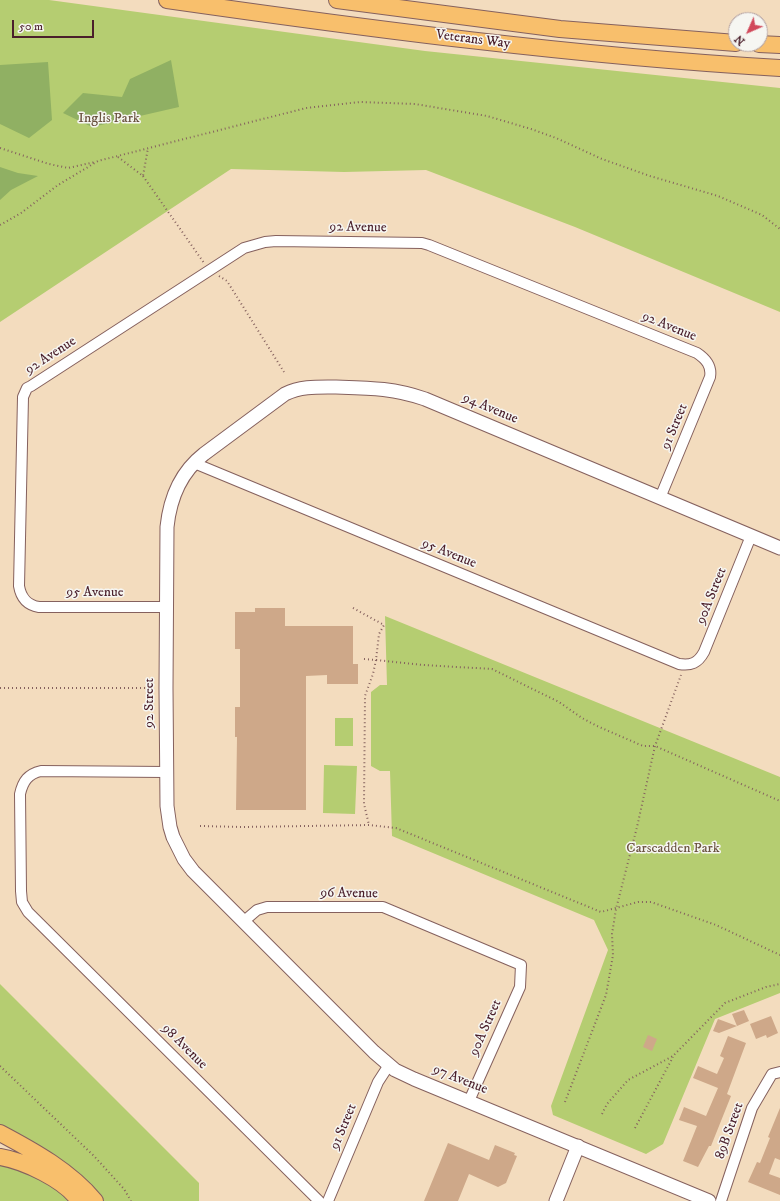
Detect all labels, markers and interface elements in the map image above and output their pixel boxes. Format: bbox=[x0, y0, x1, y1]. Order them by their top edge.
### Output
scale bar bbox=[14, 12, 96, 38]
north arrow bbox=[728, 12, 768, 52]
text: 50 m bbox=[19, 19, 43, 34]
street label: Veterans Way bbox=[435, 27, 511, 53]
text: N bbox=[732, 32, 748, 48]
park label: Inglis Park bbox=[78, 111, 140, 127]
street label: 92 Avenue bbox=[329, 219, 387, 237]
street label: 92 Avenue bbox=[639, 308, 699, 346]
street label: 92 Avenue bbox=[22, 333, 80, 379]
street label: 94 Avenue bbox=[460, 390, 520, 428]
street label: 91 Street bbox=[658, 402, 692, 452]
street label: 95 Avenue bbox=[419, 535, 479, 573]
street label: 90A Street bbox=[693, 565, 731, 627]
street label: 95 Avenue bbox=[66, 585, 124, 601]
street label: 92 Street bbox=[142, 678, 158, 728]
park label: Carscadden Park bbox=[626, 841, 720, 857]
street label: 96 Avenue bbox=[320, 885, 378, 903]
street label: 90A Street bbox=[466, 997, 506, 1059]
street label: 98 Avenue bbox=[158, 1021, 210, 1073]
street label: 97 Avenue bbox=[430, 1061, 490, 1099]
street label: 89B Street bbox=[712, 1100, 748, 1162]
street label: 91 Street bbox=[327, 1102, 361, 1152]

